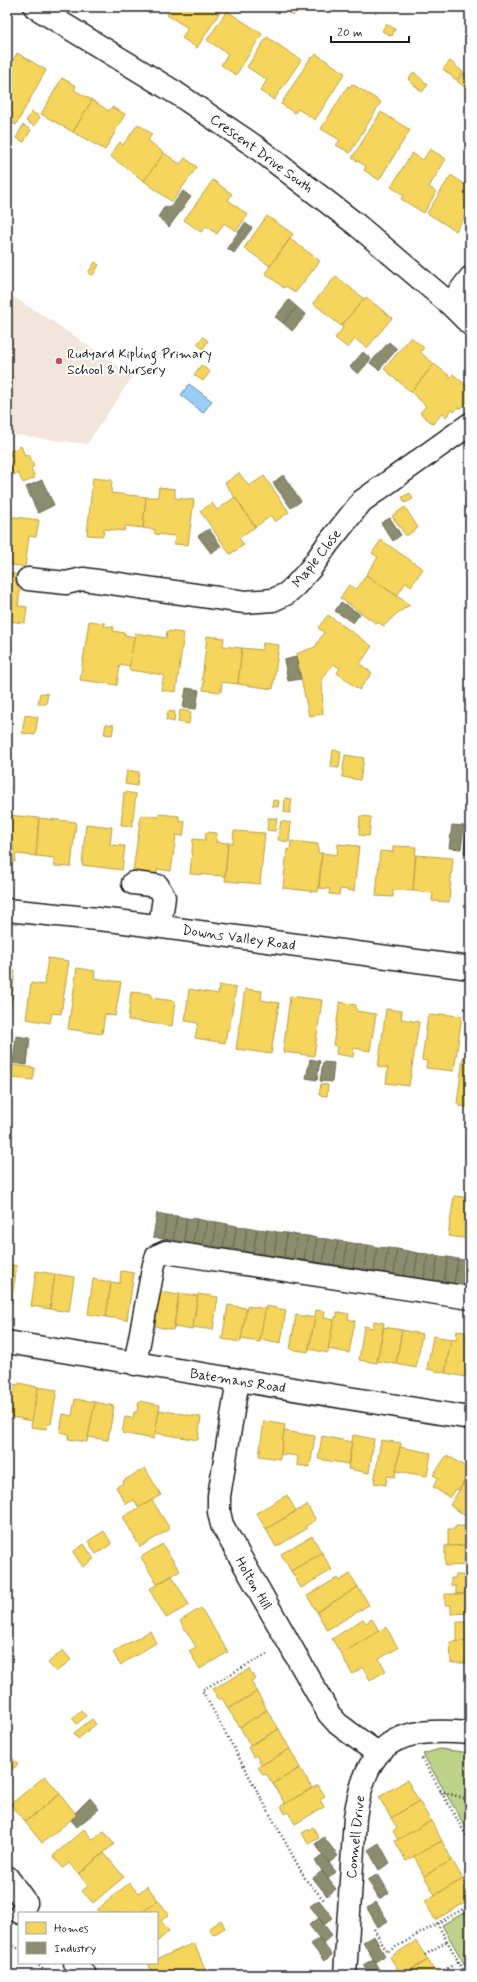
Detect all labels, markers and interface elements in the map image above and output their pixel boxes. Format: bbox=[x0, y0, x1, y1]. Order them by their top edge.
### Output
scale bar bbox=[331, 18, 409, 44]
text: 20 m bbox=[337, 25, 363, 41]
street label: Crescent Drive South bbox=[206, 110, 317, 197]
place label: Rudyard Kipling Primary School & Nursery bbox=[67, 345, 212, 379]
marker: Rudyard Kipling Primary School & Nursery bbox=[54, 356, 64, 366]
street label: Maple Close bbox=[288, 525, 345, 592]
street label: Downs Valley Road bbox=[181, 921, 297, 955]
street label: Batemans Road bbox=[189, 1365, 287, 1397]
street label: Holton Hill bbox=[231, 1554, 276, 1613]
street label: Connell Drive bbox=[343, 1795, 369, 1879]
legend bbox=[18, 1912, 158, 1964]
text: Homes bbox=[54, 1921, 89, 1937]
text: Industry bbox=[54, 1941, 96, 1957]

